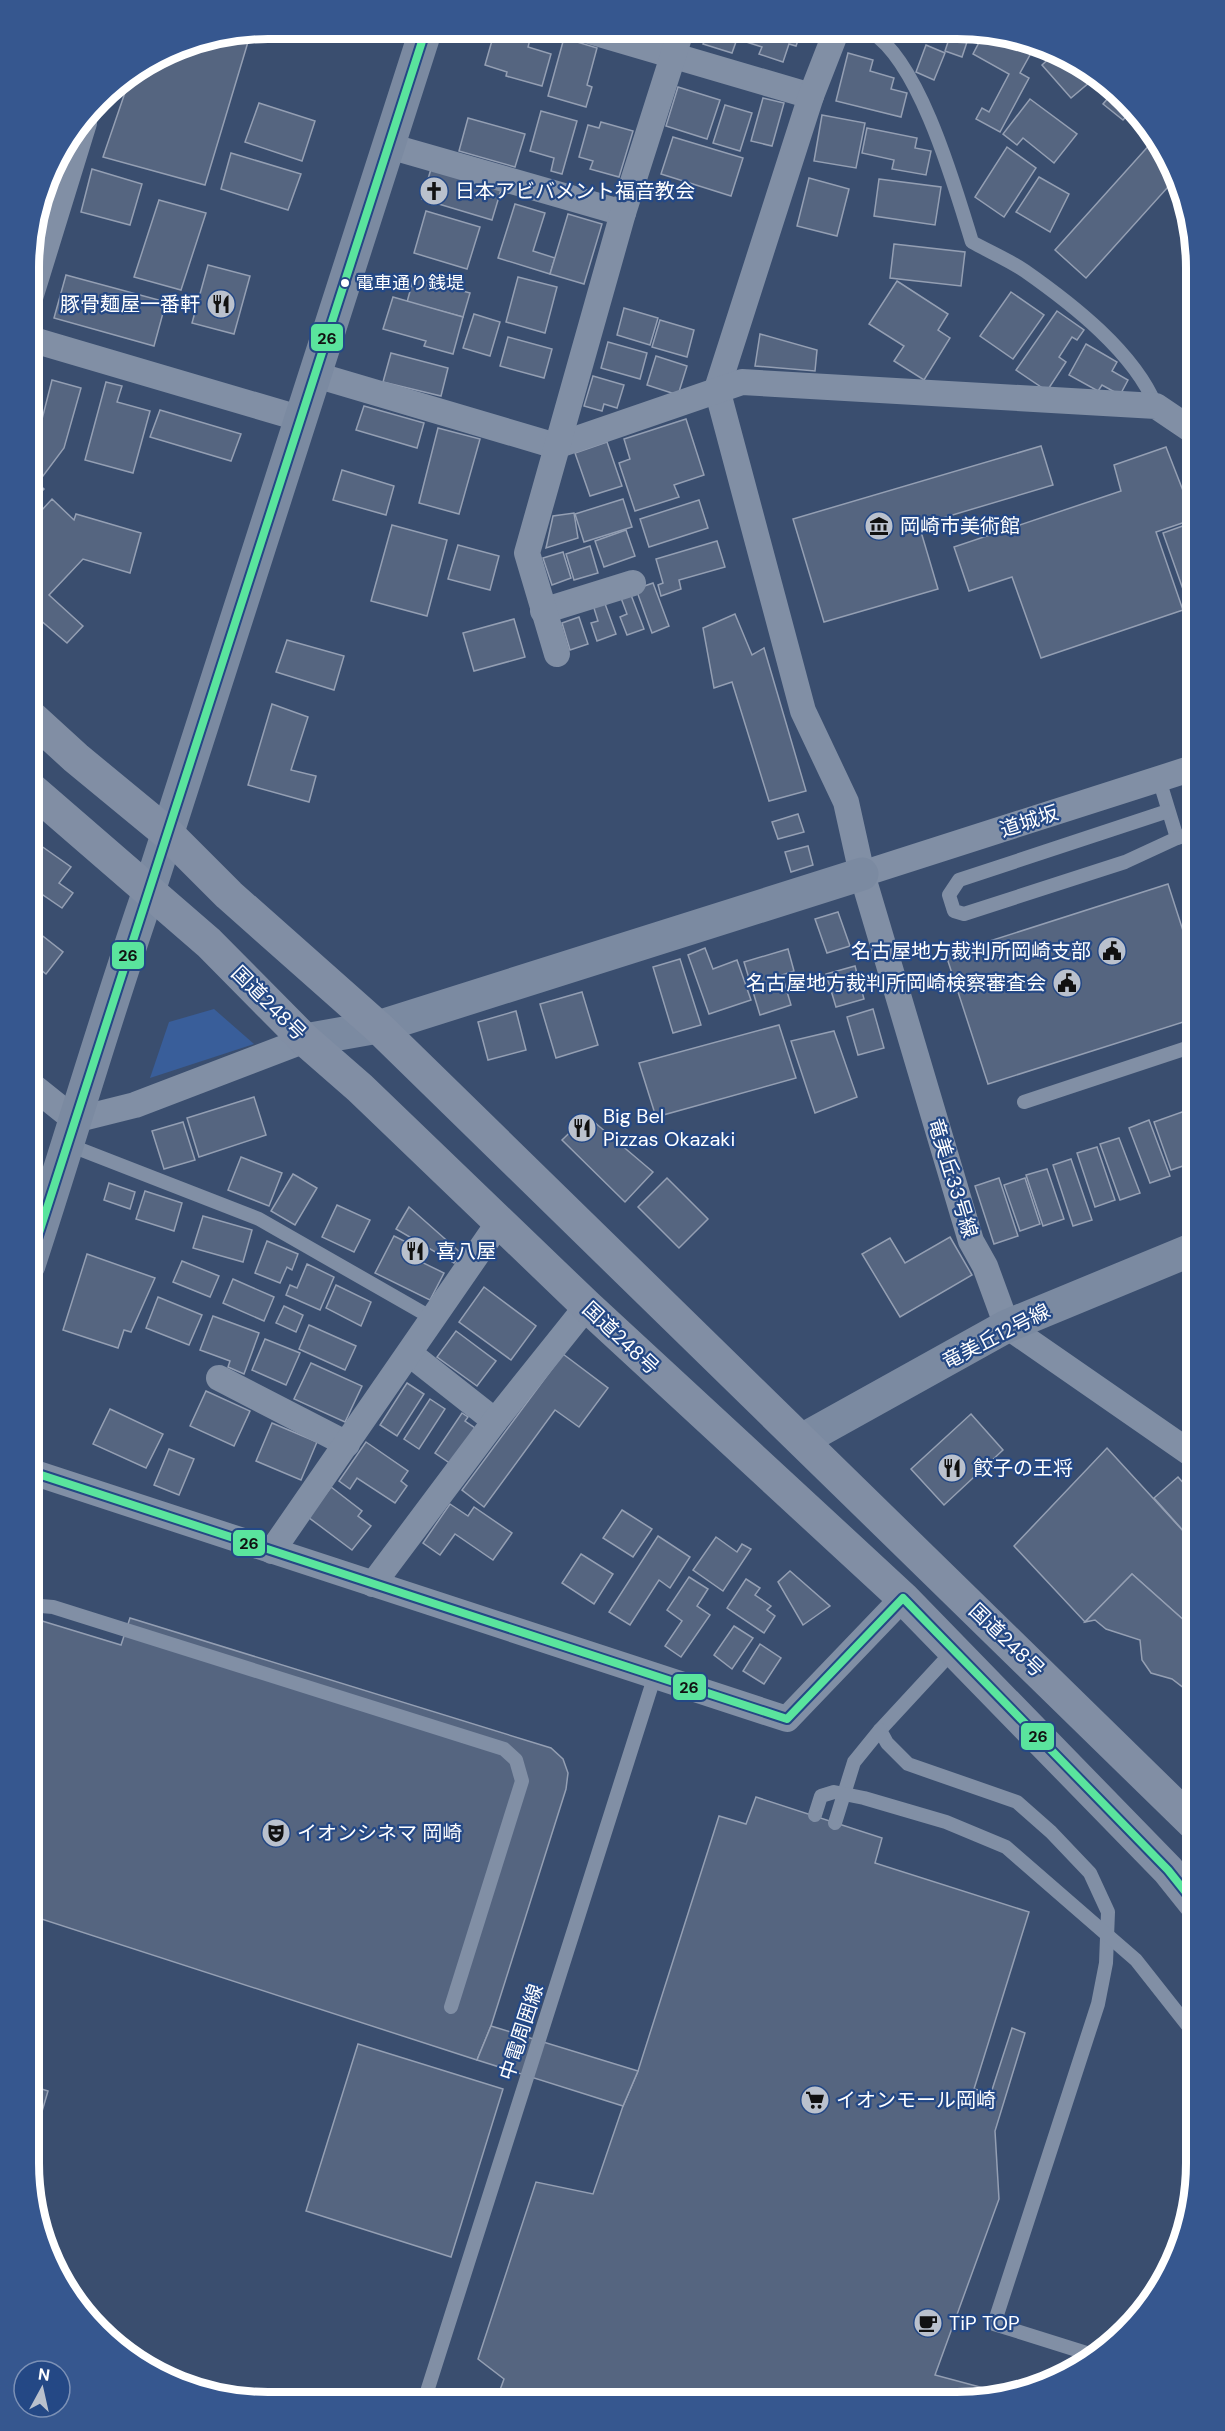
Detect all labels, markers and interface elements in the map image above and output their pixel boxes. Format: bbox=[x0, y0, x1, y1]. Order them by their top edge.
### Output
church icon: 日本アビバメント福音教会 bbox=[418, 175, 450, 207]
place label: 日本アビバメント福音教会 bbox=[455, 178, 695, 204]
place label: 電車通り銭堤 bbox=[356, 271, 464, 295]
marker: 電車通り銭堤 bbox=[339, 277, 351, 289]
restaurant icon: 豚骨麺屋一番軒 bbox=[205, 288, 237, 320]
place label: 豚骨麺屋一番軒 bbox=[60, 291, 200, 317]
line badge: 26 bbox=[310, 323, 344, 352]
text: 26 bbox=[317, 328, 337, 349]
museum icon: 岡崎市美術館 bbox=[863, 510, 895, 542]
place label: 岡崎市美術館 bbox=[900, 513, 1020, 539]
street label: 道城坂 bbox=[996, 799, 1062, 843]
public building icon: 名古屋地方裁判所岡崎支部 bbox=[1096, 935, 1128, 967]
place label: 名古屋地方裁判所岡崎支部 bbox=[851, 938, 1091, 964]
line badge: 26 bbox=[111, 941, 145, 970]
text: 26 bbox=[118, 945, 138, 966]
street label: 国道248号 bbox=[226, 960, 312, 1046]
public building icon: 名古屋地方裁判所岡崎検察審査会 bbox=[1051, 967, 1083, 999]
place label: 名古屋地方裁判所岡崎検察審査会 bbox=[746, 970, 1046, 996]
place label: Big Bel Pizzas Okazaki bbox=[603, 1103, 735, 1152]
restaurant icon: Big Bel Pizzas Okazaki bbox=[566, 1112, 598, 1144]
street label: 竜美丘33号線 bbox=[922, 1115, 984, 1241]
restaurant icon: 喜八屋 bbox=[399, 1235, 431, 1267]
place label: 喜八屋 bbox=[436, 1238, 496, 1264]
street label: 国道248号 bbox=[577, 1296, 665, 1380]
street label: 竜美丘12号線 bbox=[938, 1298, 1054, 1374]
restaurant icon: 餃子の王将 bbox=[936, 1452, 968, 1484]
place label: 餃子の王将 bbox=[973, 1455, 1073, 1481]
line badge: 26 bbox=[232, 1529, 266, 1557]
text: 26 bbox=[239, 1533, 259, 1554]
street label: 国道248号 bbox=[964, 1597, 1050, 1683]
line badge: 26 bbox=[672, 1673, 707, 1701]
text: 26 bbox=[679, 1677, 699, 1698]
line badge: 26 bbox=[1020, 1722, 1055, 1751]
text: 26 bbox=[1028, 1726, 1048, 1747]
theatre icon: イオンシネマ 岡崎 bbox=[260, 1817, 292, 1849]
place label: イオンシネマ 岡崎 bbox=[297, 1820, 462, 1846]
street label: 中電周囲線 bbox=[493, 1980, 549, 2084]
supermarket icon: イオンモール岡崎 bbox=[799, 2084, 831, 2116]
place label: イオンモール岡崎 bbox=[836, 2087, 996, 2113]
cafe icon: TiP TOP bbox=[912, 2307, 944, 2339]
place label: TiP TOP bbox=[949, 2310, 1020, 2336]
north arrow bbox=[12, 2359, 72, 2419]
text: N bbox=[37, 2363, 51, 2386]

